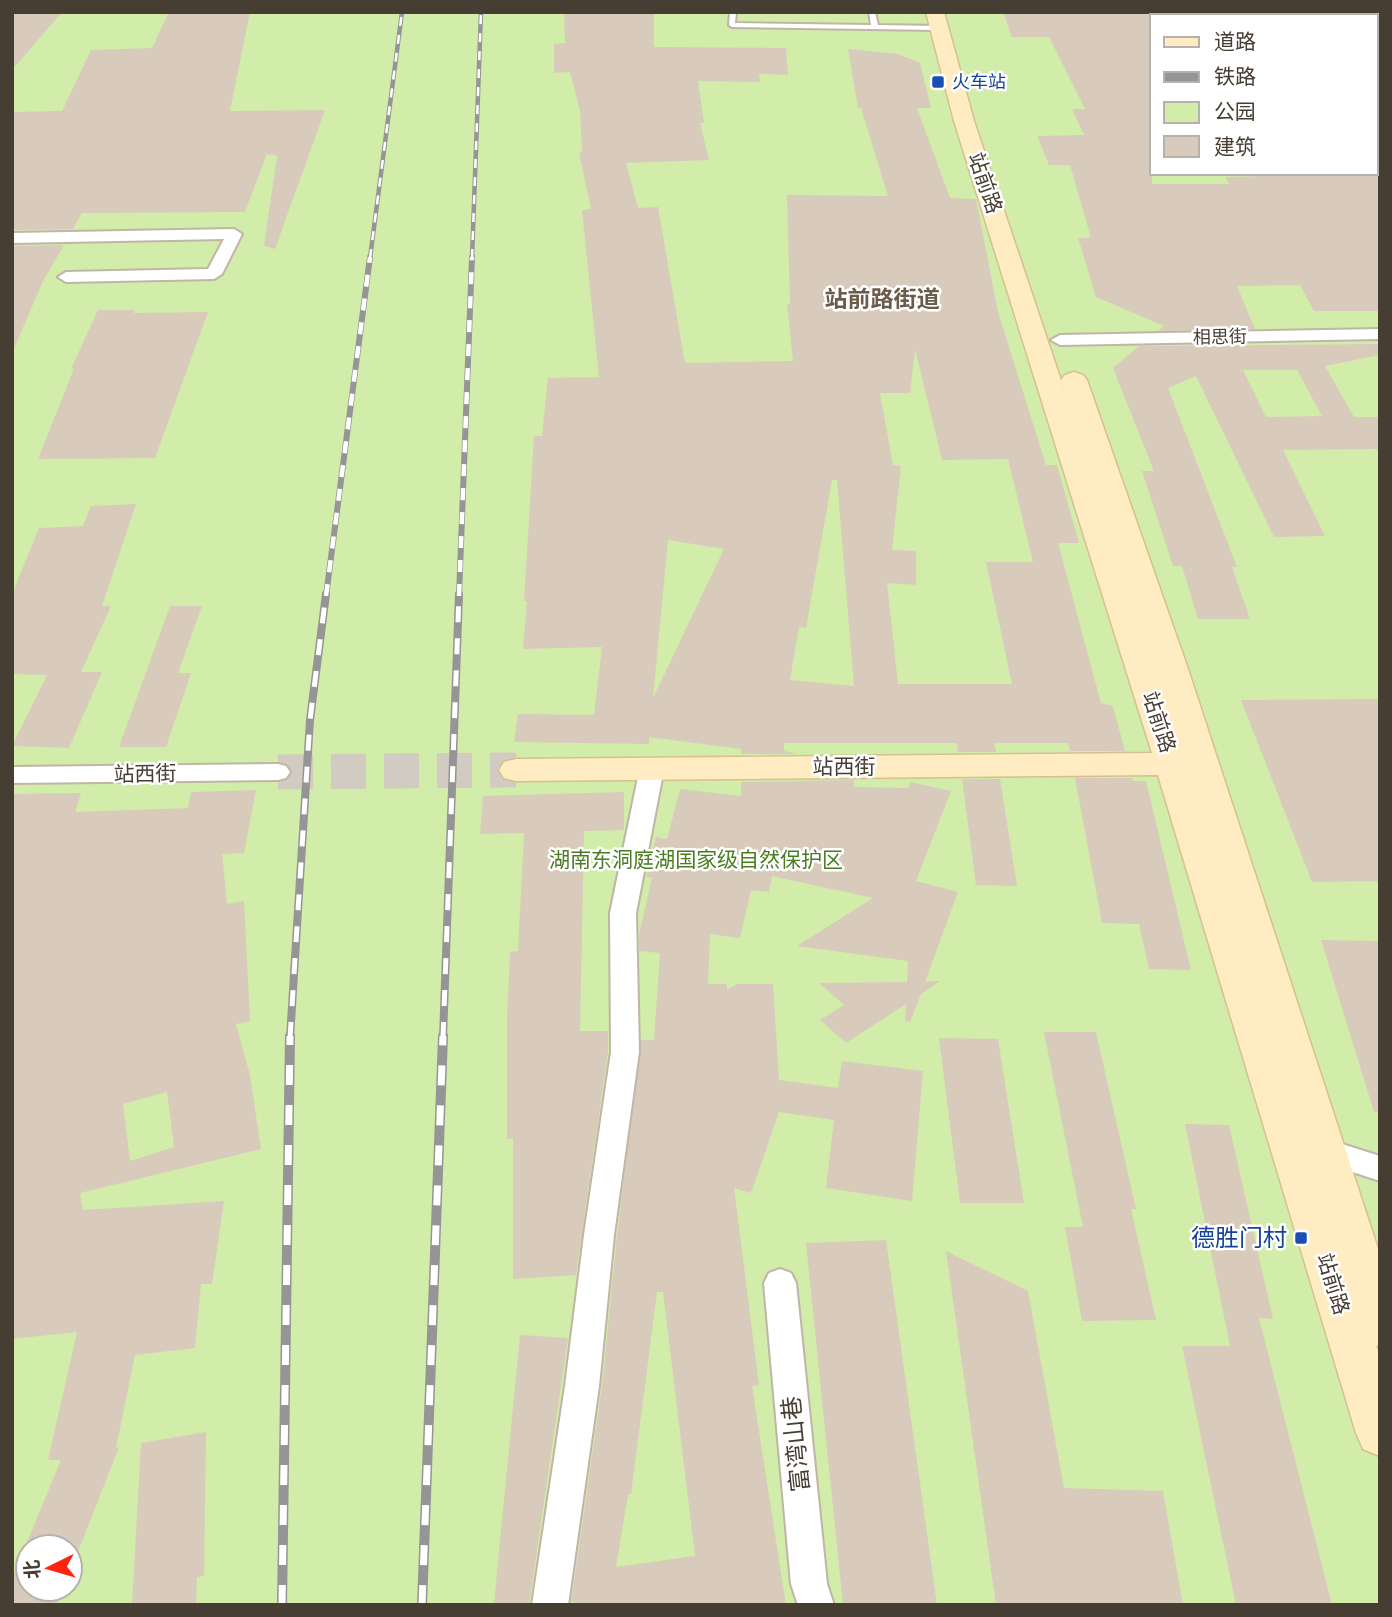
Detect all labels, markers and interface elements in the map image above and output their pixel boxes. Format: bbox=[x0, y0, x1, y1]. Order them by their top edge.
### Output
legend bbox=[1150, 14, 1378, 175]
text: 道路 bbox=[1214, 27, 1256, 55]
text: 铁路 bbox=[1214, 62, 1256, 90]
place label: 火车站 bbox=[952, 69, 1006, 93]
marker: 火车站 bbox=[930, 74, 946, 90]
text: 公园 bbox=[1214, 97, 1256, 125]
text: 建筑 bbox=[1214, 132, 1256, 160]
street label: 站前路 bbox=[962, 148, 1009, 217]
district label: 站前路街道 bbox=[825, 282, 940, 314]
street label: 相思街 bbox=[1193, 324, 1247, 348]
street label: 站前路 bbox=[1137, 687, 1183, 756]
street label: 站西街 bbox=[813, 752, 876, 780]
street label: 站西街 bbox=[113, 758, 177, 788]
park label: 湖南东洞庭湖国家级自然保护区 bbox=[549, 845, 843, 873]
place label: 德胜门村 bbox=[1191, 1220, 1287, 1253]
marker: 德胜门村 bbox=[1293, 1230, 1309, 1246]
street label: 站前路 bbox=[1311, 1249, 1357, 1318]
street label: 富湾山巷 bbox=[773, 1395, 816, 1494]
north arrow bbox=[14, 1533, 84, 1603]
text: 北 bbox=[18, 1559, 46, 1580]

